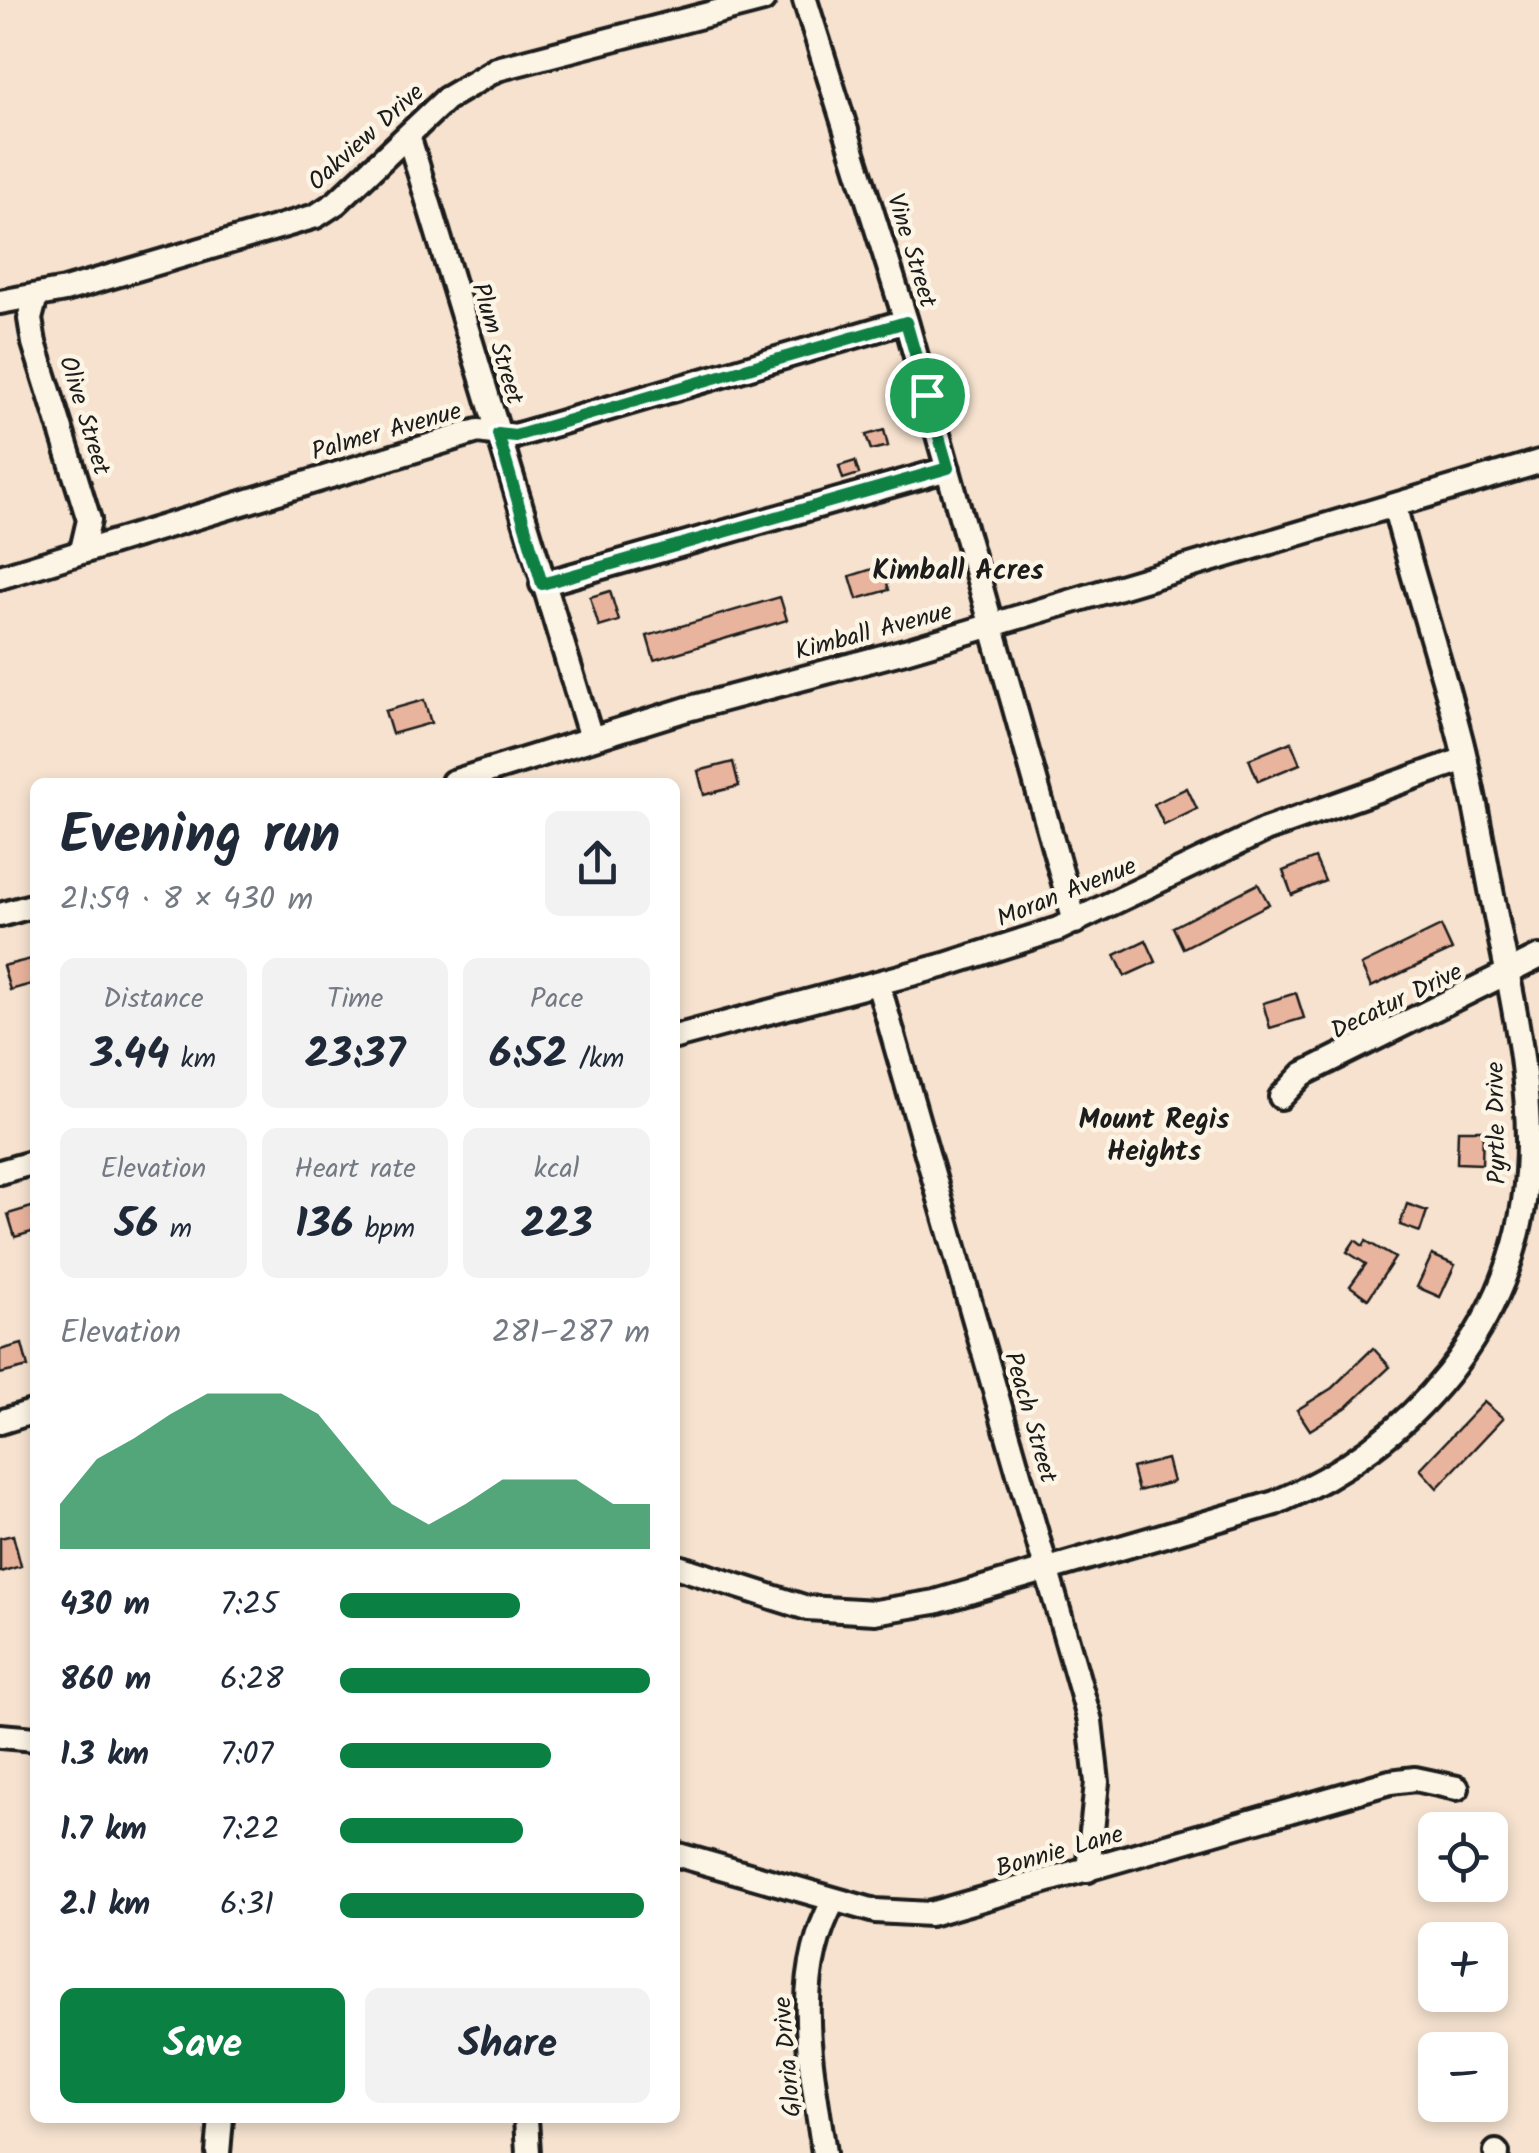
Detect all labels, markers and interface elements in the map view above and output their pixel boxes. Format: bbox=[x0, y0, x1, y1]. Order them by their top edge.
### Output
street label: Oakview Drive bbox=[299, 74, 434, 201]
street label: Vine Street bbox=[875, 189, 947, 313]
street label: Plum Street bbox=[460, 278, 535, 410]
street label: Olive Street bbox=[47, 351, 121, 480]
pin bbox=[885, 353, 970, 438]
icon: arrive bbox=[900, 368, 955, 423]
street label: Palmer Avenue bbox=[307, 391, 466, 472]
district label: Kimball Acres bbox=[872, 549, 1044, 594]
street label: Kimball Avenue bbox=[790, 592, 957, 672]
text: Evening run bbox=[60, 794, 340, 881]
button: share bbox=[545, 811, 650, 916]
street label: Moran Avenue bbox=[991, 847, 1143, 939]
text: 21:59 · 8 × 430 m bbox=[60, 875, 313, 926]
street label: Decatur Drive bbox=[1324, 953, 1470, 1051]
text: Distance bbox=[103, 977, 204, 1022]
text: Time bbox=[327, 977, 383, 1022]
text: Pace bbox=[530, 977, 583, 1022]
text: 3.44 bbox=[91, 1022, 169, 1089]
text: 23:37 bbox=[305, 1022, 405, 1089]
text: 6:52 bbox=[489, 1022, 568, 1089]
text: km bbox=[169, 1037, 216, 1082]
text: /km bbox=[568, 1037, 624, 1082]
street label: Pyrtle Drive bbox=[1476, 1061, 1518, 1185]
district label: Mount Regis Heights bbox=[1079, 1098, 1229, 1175]
text: Elevation bbox=[100, 1147, 206, 1192]
text: Heart rate bbox=[294, 1147, 416, 1192]
text: kcal bbox=[534, 1147, 579, 1192]
text: 56 bbox=[115, 1192, 159, 1259]
text: 136 bbox=[295, 1192, 353, 1259]
text: 223 bbox=[521, 1192, 593, 1259]
text: m bbox=[159, 1207, 192, 1252]
text: bpm bbox=[353, 1207, 415, 1252]
text: Elevation bbox=[60, 1308, 181, 1359]
text: 281–287 m bbox=[492, 1308, 650, 1359]
street label: Peach Street bbox=[992, 1347, 1068, 1488]
text: 430 m bbox=[60, 1580, 150, 1631]
text: 7:25 bbox=[220, 1580, 278, 1631]
text: 860 m bbox=[60, 1655, 151, 1706]
text: 6:28 bbox=[220, 1655, 284, 1706]
text: 1.3 km bbox=[60, 1730, 149, 1781]
text: 7:07 bbox=[220, 1730, 273, 1781]
text: 1.7 km bbox=[60, 1805, 147, 1856]
text: 7:22 bbox=[220, 1805, 280, 1856]
map controls bbox=[1418, 1812, 1508, 2122]
button: locate bbox=[1418, 1812, 1508, 1902]
street label: Bonnie Lane bbox=[991, 1815, 1128, 1889]
text: 2.1 km bbox=[60, 1880, 150, 1931]
text: 6:31 bbox=[220, 1880, 274, 1931]
button: + bbox=[1418, 1922, 1508, 2012]
button: Save bbox=[60, 1988, 345, 2103]
button: Share bbox=[365, 1988, 650, 2103]
street label: Gloria Drive bbox=[763, 1995, 813, 2119]
button: − bbox=[1418, 2032, 1508, 2122]

